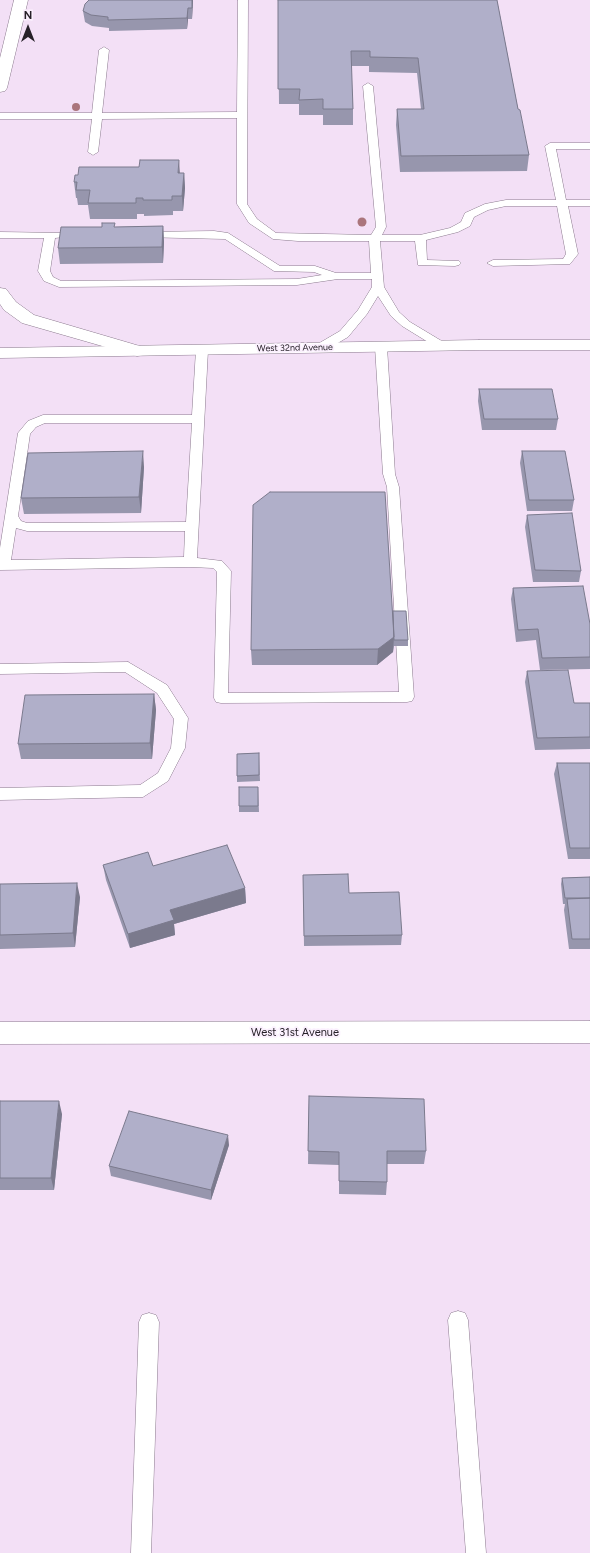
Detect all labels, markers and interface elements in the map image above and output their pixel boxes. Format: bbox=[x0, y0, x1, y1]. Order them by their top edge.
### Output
north arrow bbox=[8, 8, 48, 48]
text: N bbox=[24, 9, 32, 22]
street label: West 32nd Avenue bbox=[257, 342, 333, 354]
street label: West 31st Avenue bbox=[251, 1026, 339, 1040]

